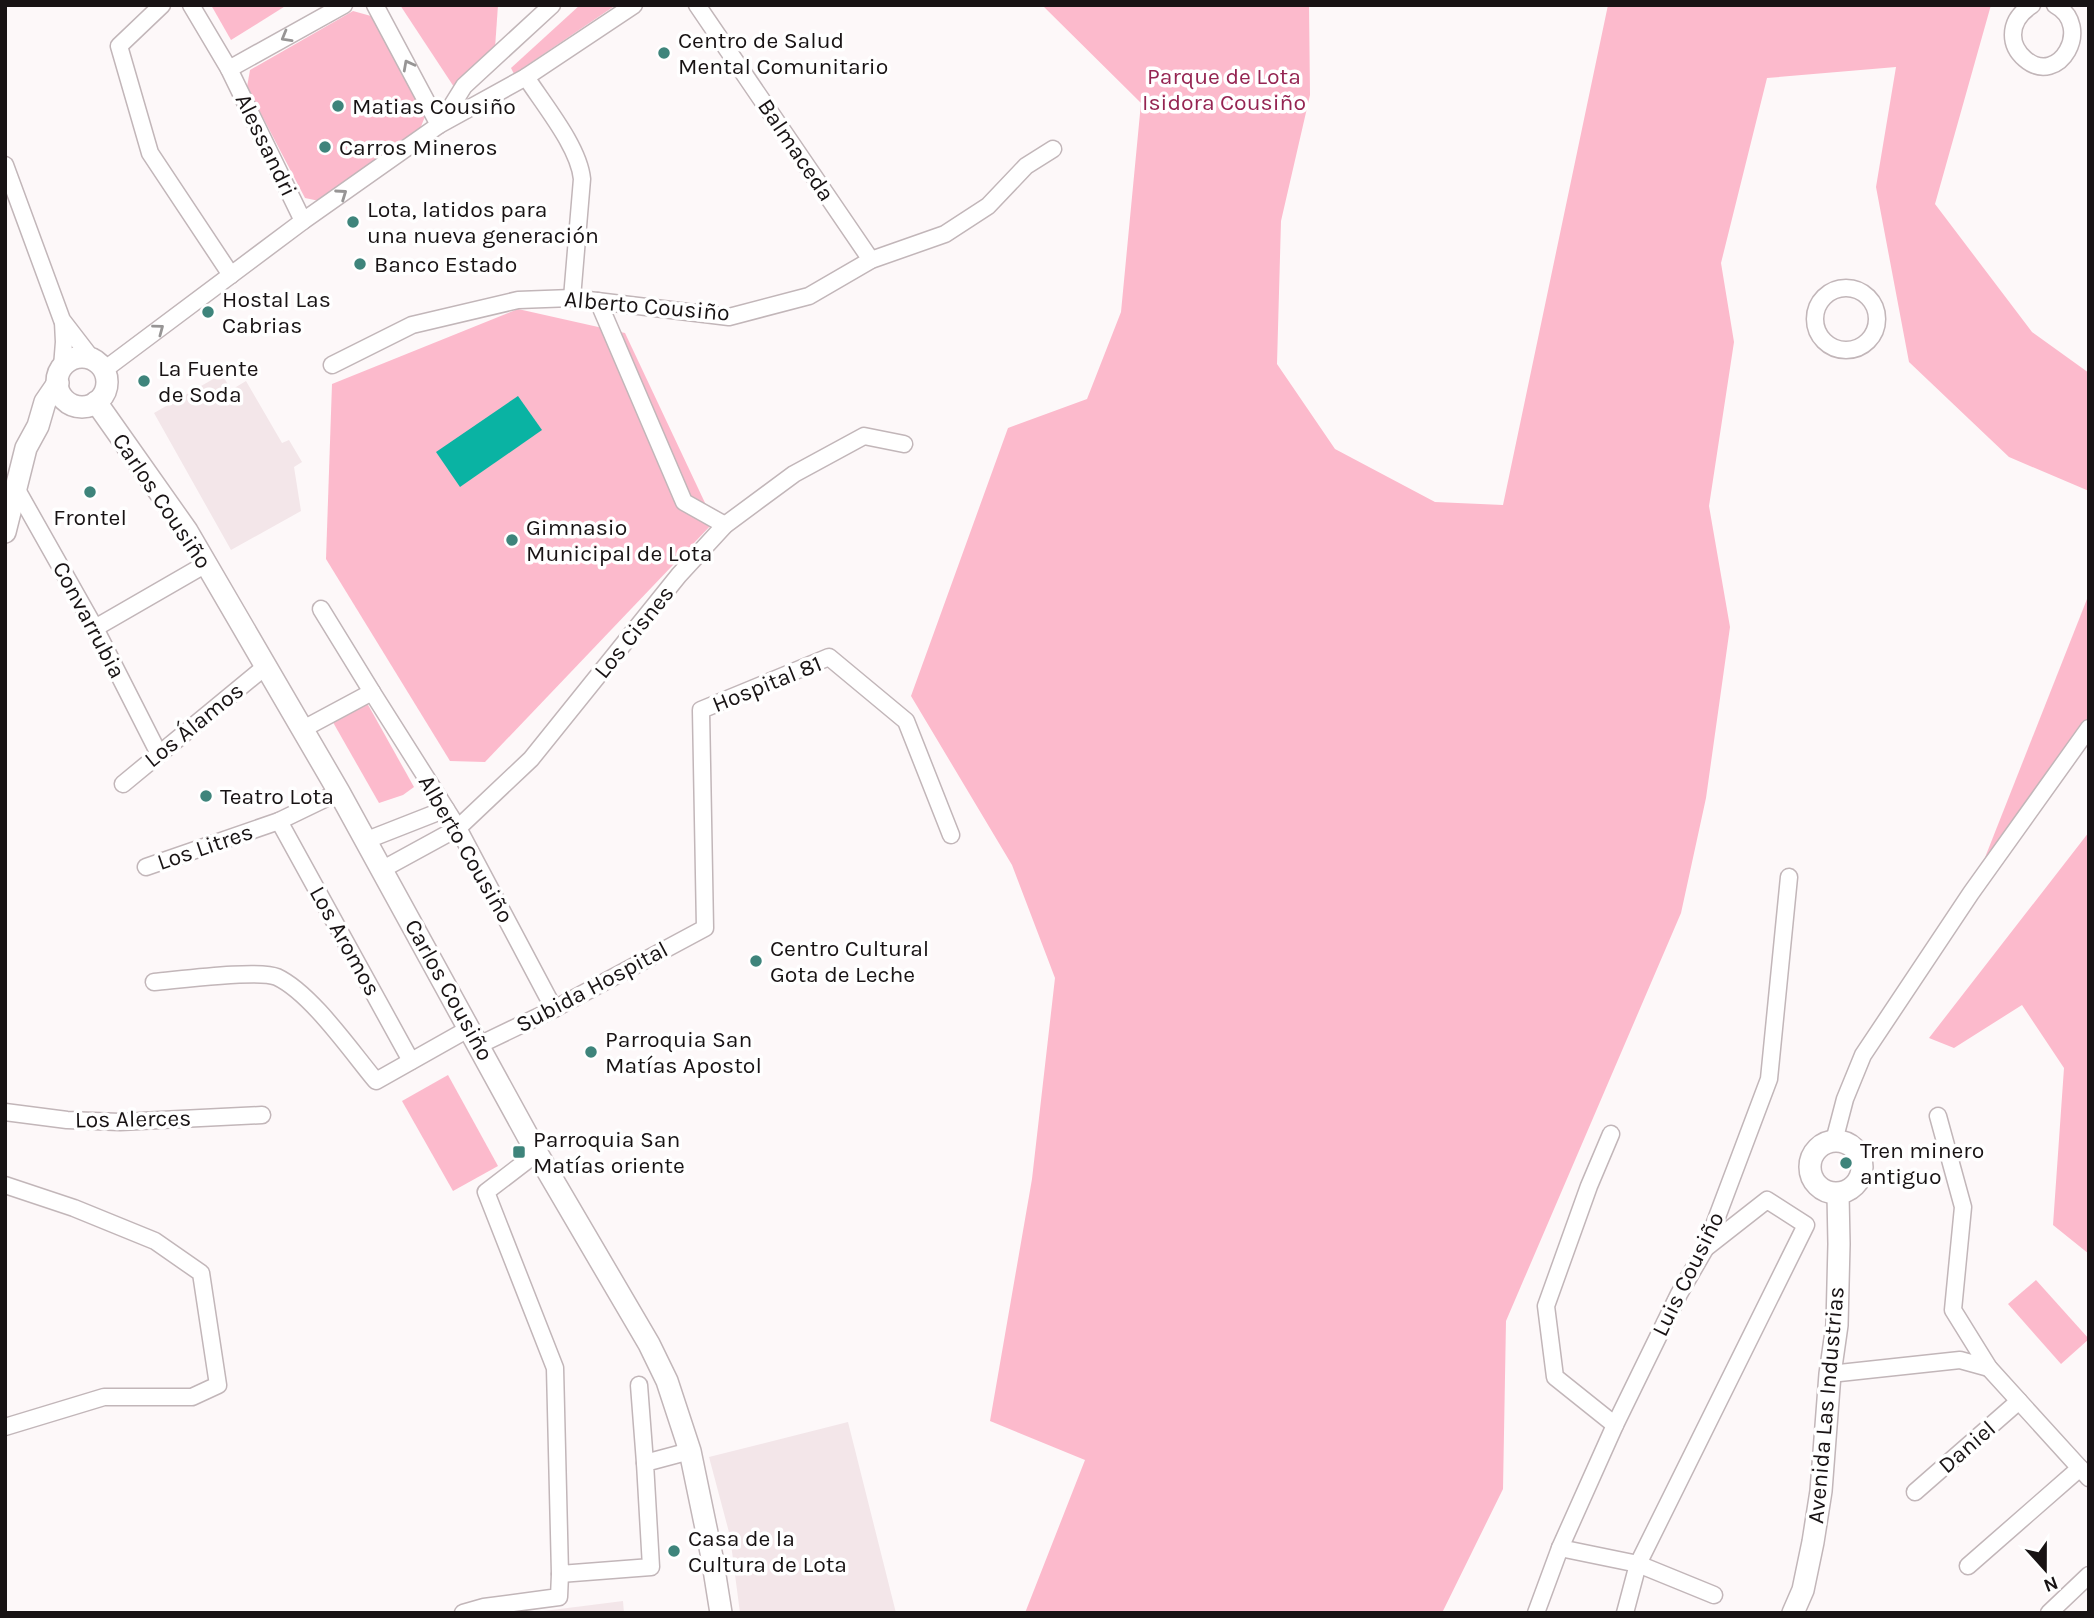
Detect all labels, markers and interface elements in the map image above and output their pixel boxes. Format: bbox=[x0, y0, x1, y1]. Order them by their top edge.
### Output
place label: Centro de Salud Mental Comunitario bbox=[678, 27, 888, 80]
one-way arrow bbox=[281, 29, 293, 42]
marker: Centro de Salud Mental Comunitario bbox=[656, 45, 672, 61]
one-way arrow bbox=[403, 59, 416, 72]
park label: Parque de Lota Isidora Cousiño bbox=[1142, 63, 1306, 116]
street label: Alessandri bbox=[230, 89, 302, 201]
place label: Matias Cousiño bbox=[352, 93, 516, 120]
street label: Balmaceda bbox=[752, 94, 840, 206]
marker: Matias Cousiño bbox=[330, 98, 346, 114]
place label: Carros Mineros bbox=[339, 134, 498, 161]
marker: Carros Mineros bbox=[317, 139, 333, 155]
one-way arrow bbox=[334, 190, 347, 202]
place label: Lota, latidos para una nueva generación bbox=[367, 196, 599, 249]
marker: Lota, latidos para una nueva generación bbox=[345, 214, 361, 230]
place label: Banco Estado bbox=[374, 251, 517, 278]
marker: Banco Estado bbox=[352, 256, 368, 272]
street label: Alberto Cousiño bbox=[563, 285, 731, 327]
place label: Hostal Las Cabrias bbox=[222, 286, 331, 339]
marker: Hostal Las Cabrias bbox=[200, 304, 216, 320]
one-way arrow bbox=[151, 325, 164, 337]
place label: La Fuente de Soda bbox=[158, 355, 258, 408]
marker: La Fuente de Soda bbox=[136, 373, 152, 389]
street label: Carlos Cousiño bbox=[107, 428, 217, 574]
marker: Frontel bbox=[82, 484, 98, 500]
place label: Frontel bbox=[53, 504, 127, 531]
place label: Gimnasio Municipal de Lota bbox=[526, 514, 712, 567]
marker: Gimnasio Municipal de Lota bbox=[504, 532, 520, 548]
street label: Convarrubia bbox=[47, 557, 131, 683]
street label: Los Cisnes bbox=[588, 580, 680, 684]
street label: Hospital 81 bbox=[708, 650, 826, 718]
street label: Los Álamos bbox=[139, 677, 249, 773]
street label: Alberto Cousiño bbox=[413, 770, 519, 928]
place label: Teatro Lota bbox=[220, 783, 334, 810]
marker: Teatro Lota bbox=[198, 788, 214, 804]
street label: Los Litres bbox=[154, 818, 256, 876]
street label: Los Aromos bbox=[304, 881, 386, 1001]
street label: Carlos Cousiño bbox=[399, 915, 499, 1065]
place label: Centro Cultural Gota de Leche bbox=[770, 935, 929, 988]
street label: Subida Hospital bbox=[511, 936, 673, 1038]
marker: Centro Cultural Gota de Leche bbox=[748, 953, 764, 969]
place label: Parroquia San Matías Apostol bbox=[605, 1026, 762, 1079]
marker: Parroquia San Matías Apostol bbox=[583, 1044, 599, 1060]
street label: Los Alerces bbox=[75, 1104, 191, 1134]
place label: Parroquia San Matías oriente bbox=[533, 1126, 685, 1179]
place label: Tren minero antiguo bbox=[1860, 1137, 1984, 1190]
marker: Parroquia San Matías oriente bbox=[511, 1144, 527, 1160]
marker: Tren minero antiguo bbox=[1838, 1155, 1854, 1171]
street label: Luis Cousiño bbox=[1646, 1207, 1730, 1341]
street label: Avenida Las Industrias bbox=[1802, 1285, 1850, 1525]
street label: Daniel bbox=[1933, 1415, 2001, 1479]
place label: Casa de la Cultura de Lota bbox=[688, 1525, 847, 1578]
north arrow bbox=[2010, 1534, 2080, 1604]
marker: Casa de la Cultura de Lota bbox=[666, 1543, 682, 1559]
text: N bbox=[2040, 1571, 2061, 1597]

